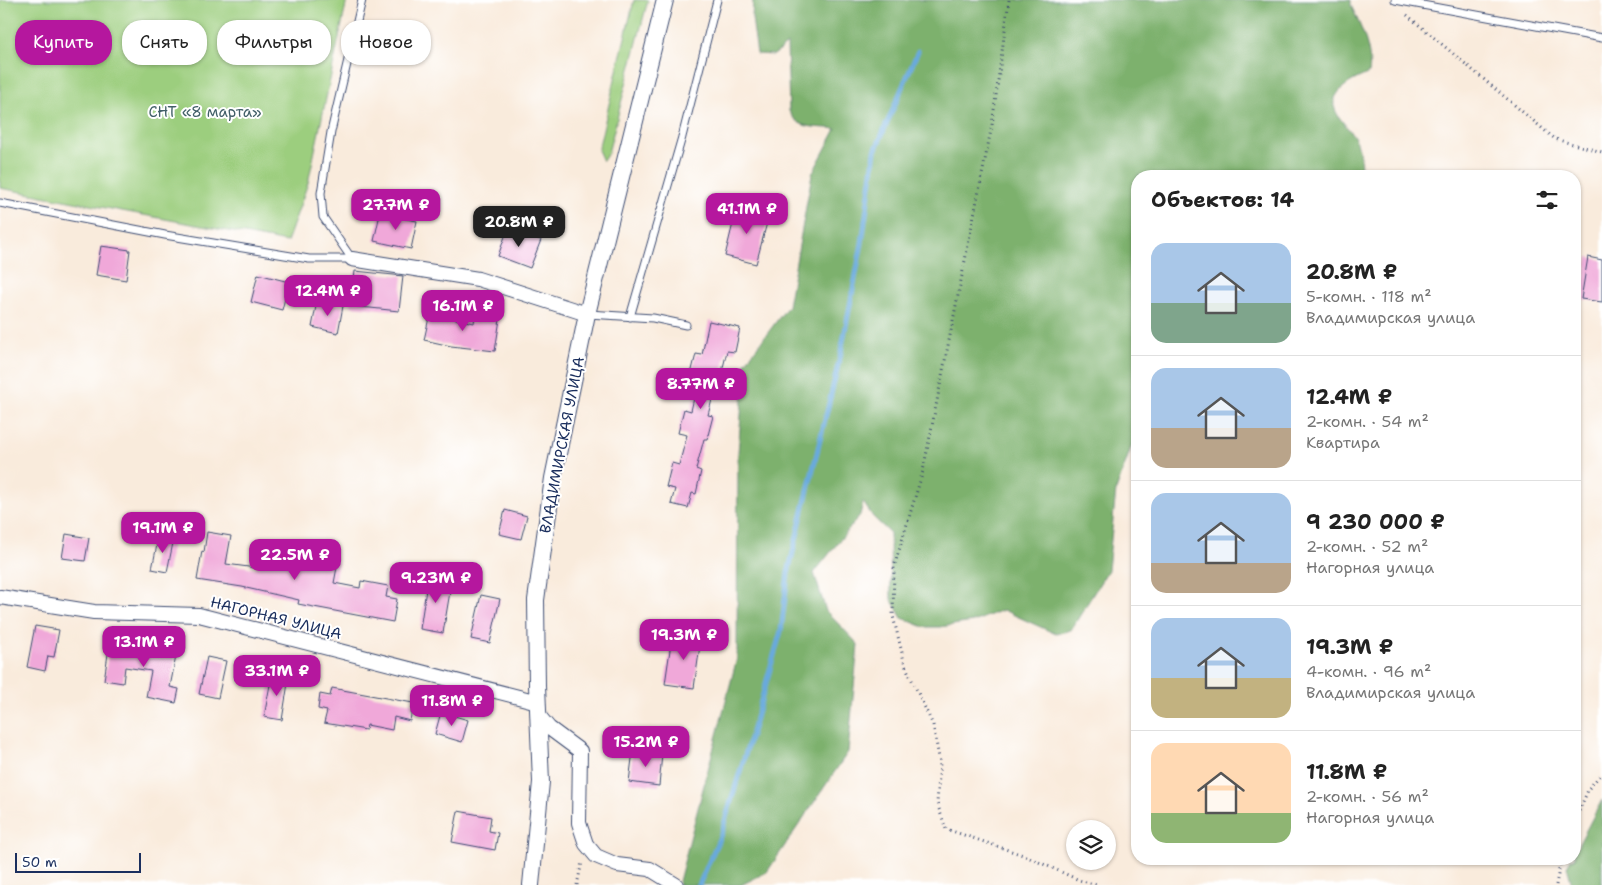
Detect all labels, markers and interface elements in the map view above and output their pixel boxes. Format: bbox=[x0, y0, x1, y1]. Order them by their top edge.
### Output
chip: Купить bbox=[15, 20, 112, 65]
chip: Снять bbox=[122, 20, 207, 65]
chip: Фильтры bbox=[217, 20, 331, 65]
chip: Новое bbox=[341, 20, 431, 65]
park label: СНТ «8 марта» bbox=[148, 102, 262, 122]
text: Объектов: 14 bbox=[1151, 186, 1294, 214]
icon: filters bbox=[1533, 186, 1561, 214]
pin: 27.7M ₽ bbox=[350, 188, 442, 231]
pin: 41.1M ₽ bbox=[701, 192, 793, 235]
text: 27.7M ₽ bbox=[362, 194, 430, 215]
text: 41.1M ₽ bbox=[717, 198, 777, 219]
pin: 20.8M ₽ bbox=[473, 206, 565, 248]
text: 20.8M ₽ bbox=[484, 211, 554, 232]
text: 20.8M ₽ bbox=[1306, 258, 1398, 286]
icon: home bbox=[1191, 263, 1251, 323]
pin: 12.4M ₽ bbox=[282, 274, 374, 317]
text: 12.4M ₽ bbox=[295, 280, 361, 301]
text: 5-комн. · 118 m² bbox=[1306, 286, 1432, 307]
pin: 16.1M ₽ bbox=[417, 290, 509, 332]
text: 16.1M ₽ bbox=[432, 295, 494, 316]
text: Владимирская улица bbox=[1306, 307, 1475, 328]
street label: ВЛАДИМИРСКАЯ УЛИЦА bbox=[535, 355, 589, 535]
pin: 8.77M ₽ bbox=[655, 368, 747, 410]
text: 8.77M ₽ bbox=[667, 373, 735, 394]
text: 12.4M ₽ bbox=[1306, 383, 1392, 411]
icon: home bbox=[1191, 388, 1251, 448]
text: 2-комн. · 54 m² bbox=[1306, 411, 1429, 432]
text: Квартира bbox=[1306, 432, 1380, 453]
text: 9 230 000 ₽ bbox=[1306, 508, 1445, 536]
pin: 19.1M ₽ bbox=[117, 512, 209, 554]
icon: home bbox=[1191, 513, 1251, 573]
text: 19.1M ₽ bbox=[132, 517, 194, 538]
text: 2-комн. · 52 m² bbox=[1306, 536, 1428, 557]
pin: 22.5M ₽ bbox=[249, 538, 341, 581]
text: 22.5M ₽ bbox=[260, 544, 330, 565]
text: Нагорная улица bbox=[1306, 557, 1434, 578]
pin: 9.23M ₽ bbox=[390, 562, 482, 604]
text: 9.23M ₽ bbox=[401, 567, 471, 588]
street label: НАГОРНАЯ УЛИЦА bbox=[208, 592, 344, 644]
pin: 19.3M ₽ bbox=[638, 618, 730, 661]
text: 19.3M ₽ bbox=[651, 624, 717, 645]
pin: 13.1M ₽ bbox=[98, 626, 190, 668]
text: 13.1M ₽ bbox=[113, 631, 175, 652]
text: 19.3M ₽ bbox=[1306, 633, 1394, 661]
icon: home bbox=[1191, 638, 1251, 698]
pin: 33.1M ₽ bbox=[231, 654, 323, 697]
text: 33.1M ₽ bbox=[244, 660, 310, 681]
text: 4-комн. · 96 m² bbox=[1306, 661, 1431, 682]
text: Владимирская улица bbox=[1306, 682, 1475, 703]
pin: 11.8M ₽ bbox=[406, 684, 498, 727]
text: 11.8M ₽ bbox=[421, 690, 483, 711]
pin: 15.2M ₽ bbox=[600, 726, 692, 768]
text: 15.2M ₽ bbox=[613, 731, 679, 752]
text: 11.8M ₽ bbox=[1306, 758, 1388, 786]
icon: home bbox=[1191, 763, 1251, 823]
text: 2-комн. · 56 m² bbox=[1306, 786, 1429, 807]
text: Нагорная улица bbox=[1306, 807, 1434, 828]
map controls bbox=[1066, 820, 1116, 870]
button: layers bbox=[1066, 820, 1116, 870]
scale bar bbox=[15, 850, 141, 873]
text: 50 m bbox=[22, 853, 57, 871]

